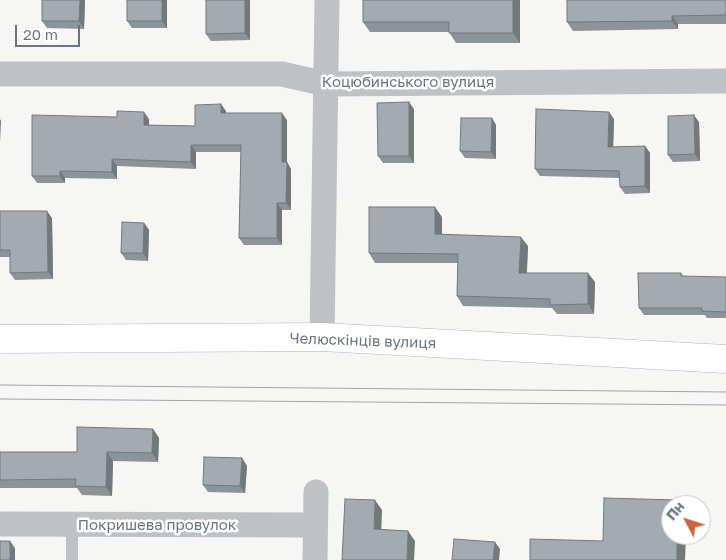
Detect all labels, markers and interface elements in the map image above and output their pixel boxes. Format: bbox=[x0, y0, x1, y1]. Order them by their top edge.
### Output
scale bar bbox=[18, 15, 82, 47]
text: 20 m bbox=[23, 25, 58, 43]
street label: Коцюбинського вулиця bbox=[322, 73, 494, 91]
street label: Челюскінців вулиця bbox=[289, 329, 437, 353]
north arrow bbox=[661, 495, 711, 545]
text: Пн bbox=[662, 498, 688, 523]
street label: Покришева провулок bbox=[78, 516, 236, 534]

